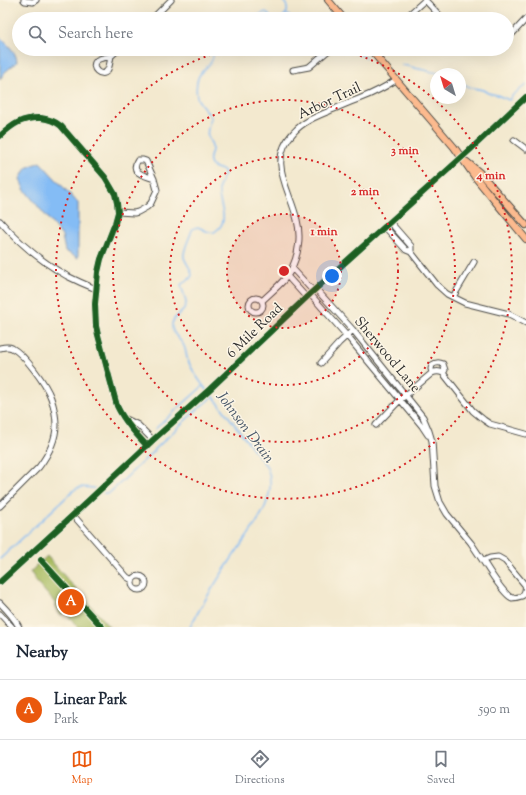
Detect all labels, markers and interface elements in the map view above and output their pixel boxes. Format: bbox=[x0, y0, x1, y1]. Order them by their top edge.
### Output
search box bbox=[12, 12, 514, 56]
icon: search bbox=[26, 23, 48, 45]
text: Search here bbox=[58, 24, 133, 45]
north arrow bbox=[430, 68, 466, 104]
street label: Arbor Trail bbox=[295, 78, 365, 125]
text: 3 min bbox=[391, 142, 420, 160]
text: 4 min bbox=[475, 167, 506, 185]
text: 2 min bbox=[351, 183, 380, 201]
text: 1 min bbox=[309, 223, 338, 241]
centre of rings bbox=[277, 264, 291, 278]
your location bbox=[322, 266, 342, 286]
street label: 6 Mile Road bbox=[223, 299, 288, 363]
street label: Sherwood Lane bbox=[349, 313, 424, 398]
water label: Johnson Drain bbox=[210, 387, 279, 468]
pin: A bbox=[58, 587, 84, 617]
text: Nearby bbox=[16, 641, 68, 665]
text: Linear Park bbox=[54, 690, 127, 711]
text: A bbox=[24, 701, 34, 719]
text: 590 m bbox=[479, 701, 510, 719]
text: Park bbox=[54, 711, 79, 729]
tab: Map bbox=[71, 748, 93, 788]
tab: Directions bbox=[235, 748, 285, 788]
tab: Saved bbox=[427, 748, 455, 788]

